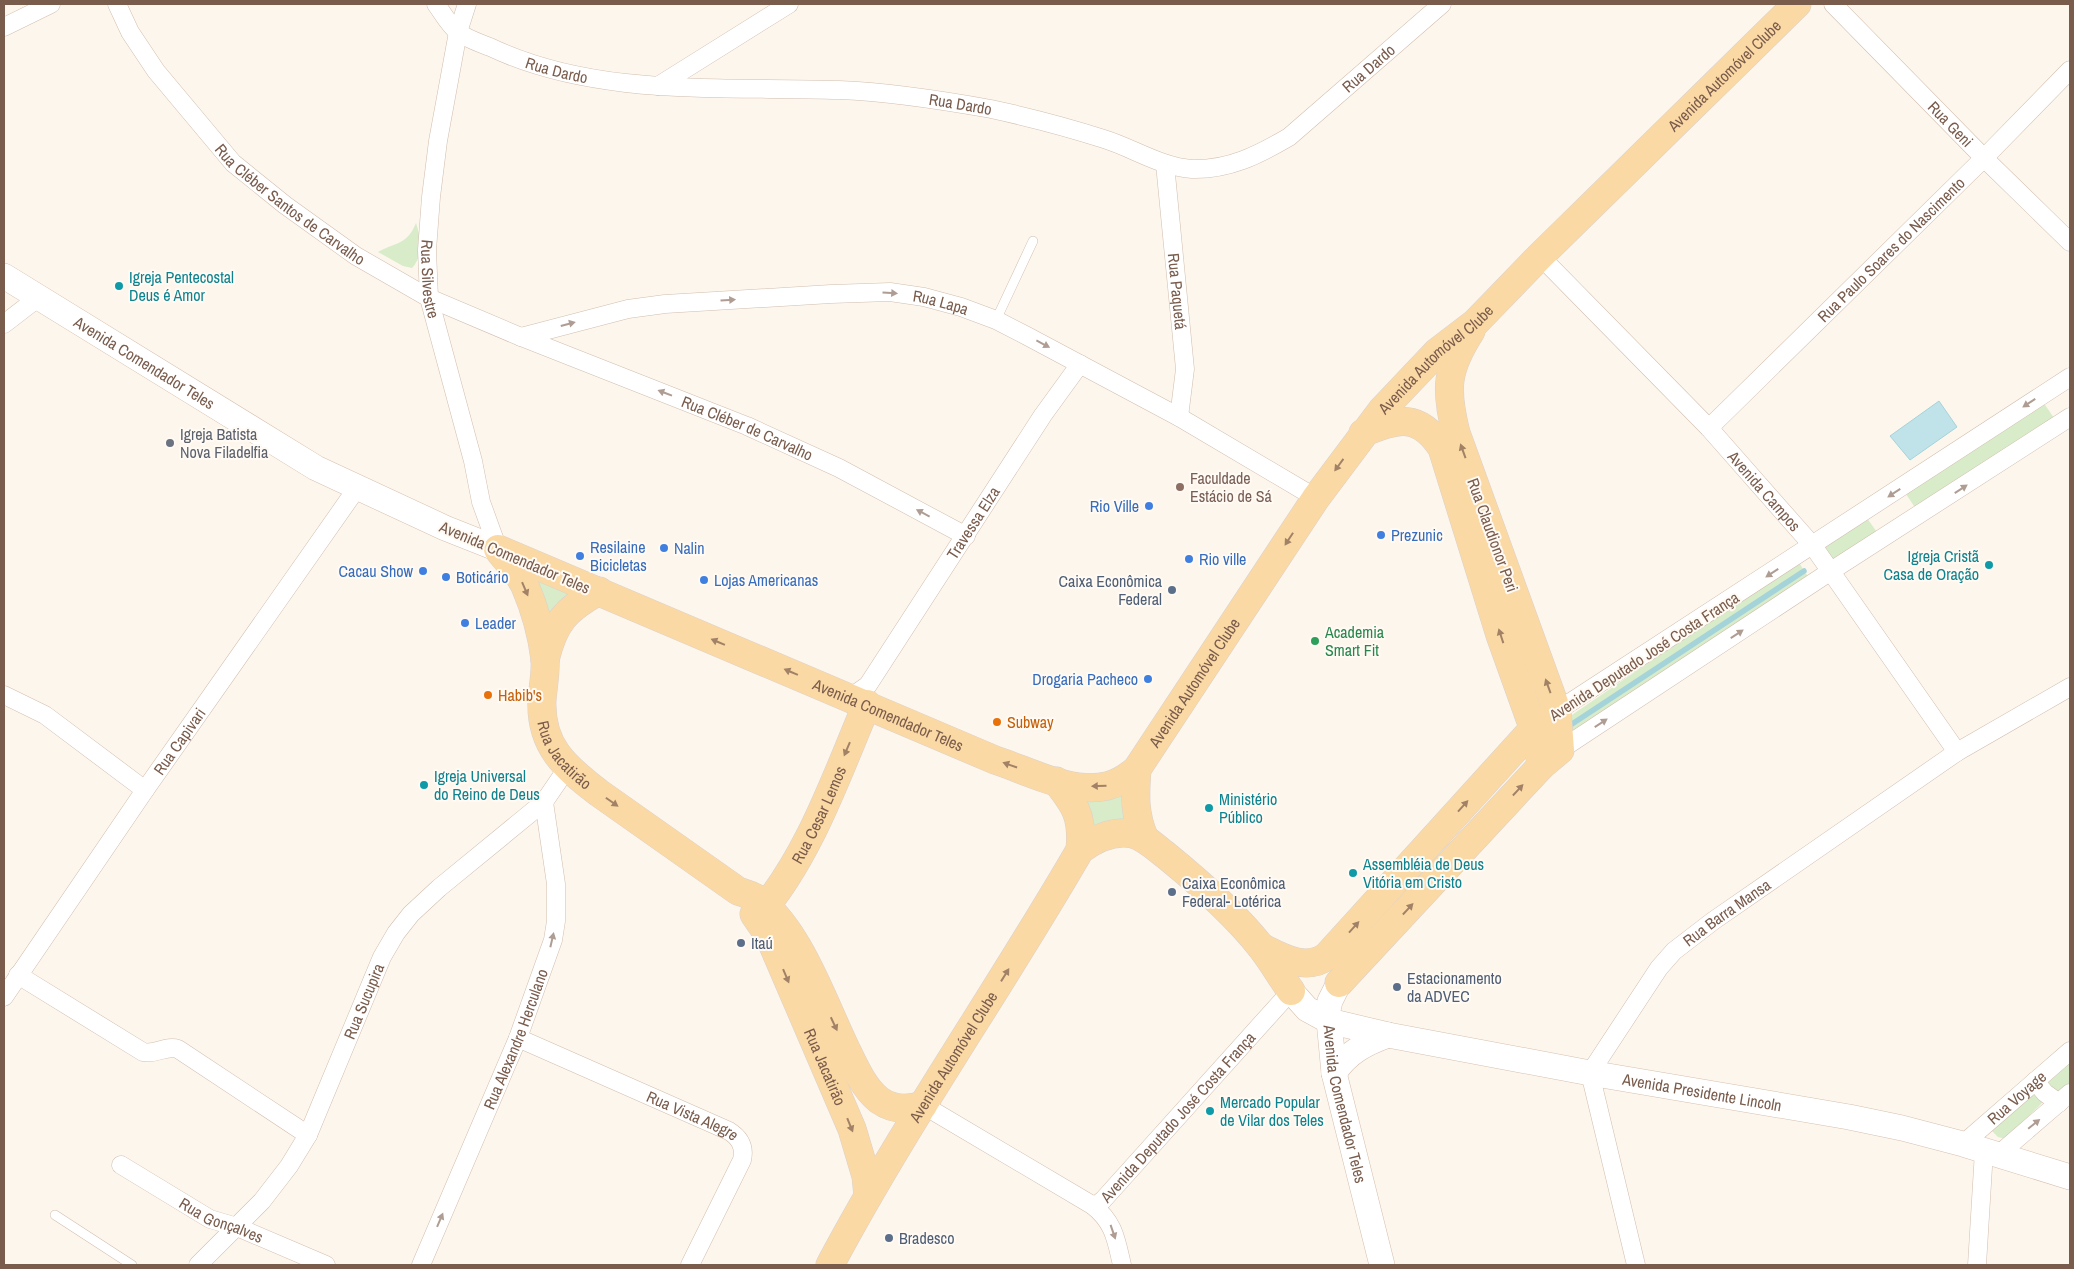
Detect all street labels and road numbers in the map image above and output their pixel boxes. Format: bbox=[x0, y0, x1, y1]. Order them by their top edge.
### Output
street label: Avenida Automóvel Clube bbox=[1662, 15, 1786, 137]
street label: Rua Dardo bbox=[1337, 39, 1400, 97]
street label: Rua Dardo bbox=[523, 51, 590, 88]
street label: Rua Dardo bbox=[927, 88, 994, 120]
street label: Rua Geni bbox=[1923, 96, 1978, 152]
street label: Rua Cléber Santos de Carvalho bbox=[210, 139, 369, 270]
street label: Rua Paulo Soares do Nascimento bbox=[1812, 172, 1969, 327]
street label: Rua Silvestre bbox=[416, 239, 445, 321]
street label: Rua Paquetá bbox=[1163, 252, 1192, 331]
street label: Rua Lapa bbox=[911, 285, 973, 320]
street label: Avenida Automóvel Clube bbox=[1372, 300, 1498, 419]
street label: Avenida Comendador Teles bbox=[69, 310, 219, 414]
street label: Rua Cléber de Carvalho bbox=[678, 390, 817, 466]
street label: Avenida Campos bbox=[1722, 445, 1806, 536]
street label: Rua Claudionor Peri bbox=[1462, 475, 1524, 595]
street label: Travessa Elza bbox=[941, 482, 1005, 564]
street label: Avenida Comendador Teles bbox=[435, 515, 594, 599]
street label: Avenida Deputado José Costa França bbox=[1544, 586, 1744, 726]
street label: Avenida Automóvel Clube bbox=[1143, 613, 1245, 752]
street label: Avenida Comendador Teles bbox=[809, 673, 967, 756]
street label: Rua Capivari bbox=[148, 703, 210, 779]
street label: Rua Jacatirão bbox=[532, 718, 596, 794]
street label: Rua Cesar Lemos bbox=[786, 763, 851, 868]
street label: Rua Barra Mansa bbox=[1678, 873, 1775, 951]
street label: Rua Sucupira bbox=[338, 959, 389, 1042]
street label: Rua Alexandre Herculano bbox=[478, 966, 553, 1113]
street label: Avenida Automóvel Clube bbox=[903, 987, 1002, 1127]
street label: Avenida Comendador Teles bbox=[1318, 1023, 1372, 1185]
street label: Rua Jacatirão bbox=[799, 1025, 851, 1109]
street label: Avenida Deputado José Costa França bbox=[1094, 1027, 1261, 1208]
street label: Rua Voyage bbox=[1982, 1066, 2051, 1129]
street label: Avenida Presidente Lincoln bbox=[1620, 1068, 1783, 1116]
street label: Rua Vista Alegre bbox=[643, 1085, 744, 1145]
street label: Rua Gonçalves bbox=[175, 1192, 267, 1248]

